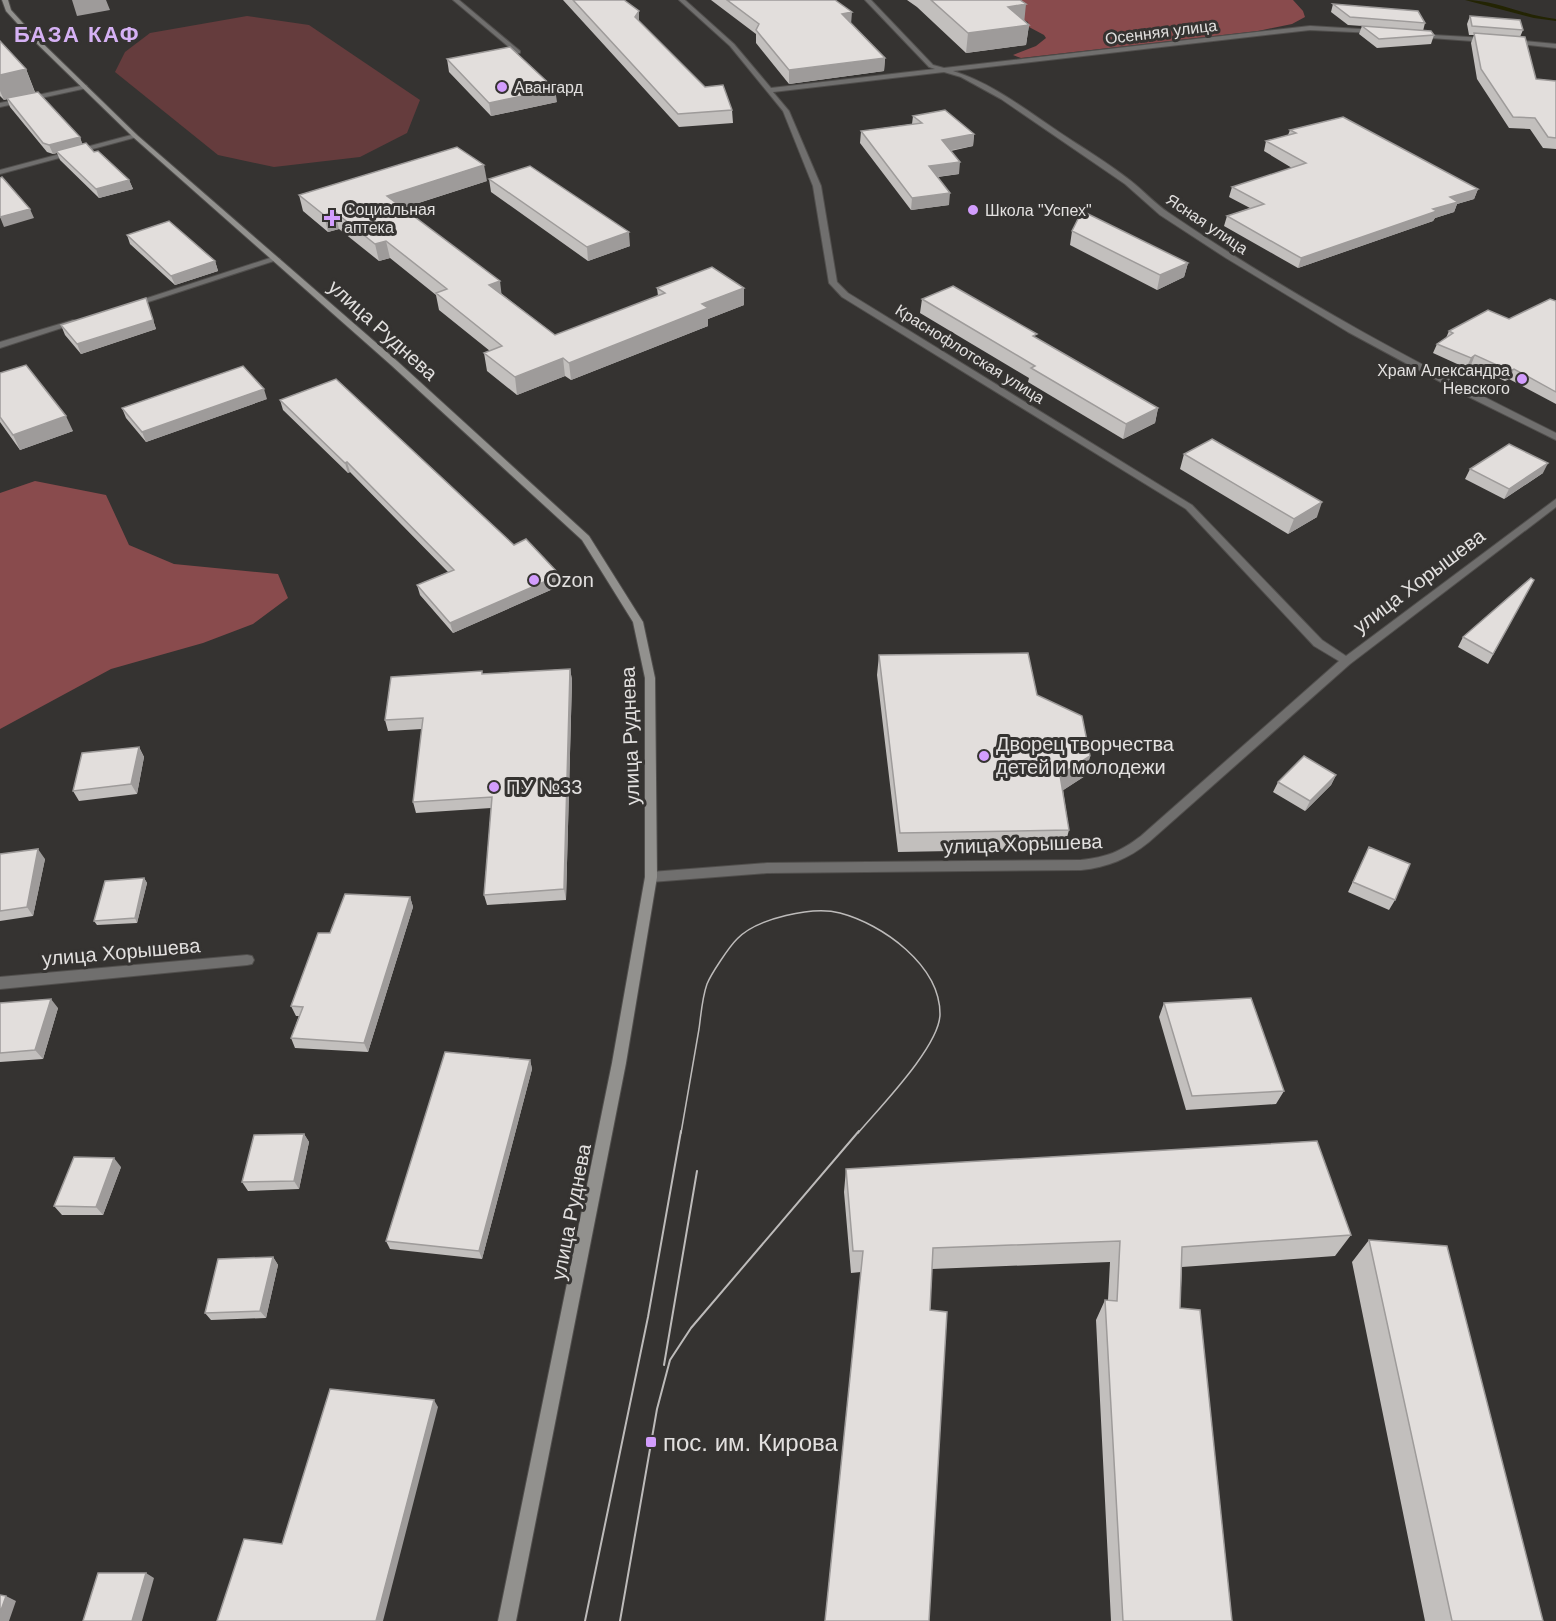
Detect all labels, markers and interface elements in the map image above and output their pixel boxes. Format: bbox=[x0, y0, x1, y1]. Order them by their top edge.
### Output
street label: Осенняя улица bbox=[1104, 17, 1218, 47]
district label: БАЗА КАФ bbox=[14, 22, 140, 47]
place label: Авангард bbox=[514, 79, 584, 96]
marker: Авангард bbox=[495, 80, 509, 94]
street label: Ясная улица bbox=[1163, 191, 1251, 257]
place label: Социальная аптека bbox=[344, 201, 436, 236]
place label: Школа "Успех" bbox=[985, 202, 1092, 219]
marker: Школа "Успех" bbox=[966, 203, 980, 217]
marker: Социальная аптека bbox=[325, 211, 339, 225]
street label: улица Руднева bbox=[324, 275, 443, 385]
street label: Краснофлотская улица bbox=[892, 301, 1048, 407]
place label: Храм Александра Невского bbox=[1377, 362, 1510, 397]
marker: Храм Александра Невского bbox=[1515, 372, 1529, 386]
street label: улица Хорышева bbox=[1349, 524, 1490, 638]
place label: Ozon bbox=[546, 569, 594, 591]
marker: Ozon bbox=[527, 573, 541, 587]
street label: улица Руднева bbox=[617, 665, 643, 806]
place label: Дворец творчества детей и молодежи bbox=[996, 733, 1175, 778]
marker: Дворец творчества детей и молодежи bbox=[977, 749, 991, 763]
place label: ПУ №33 bbox=[506, 776, 582, 798]
marker: ПУ №33 bbox=[487, 780, 501, 794]
street label: улица Хорышева bbox=[943, 830, 1104, 858]
street label: улица Хорышева bbox=[41, 934, 202, 970]
street label: улица Руднева bbox=[547, 1141, 595, 1282]
place label: пос. им. Кирова bbox=[663, 1429, 838, 1456]
marker: пос. им. Кирова bbox=[644, 1435, 658, 1449]

